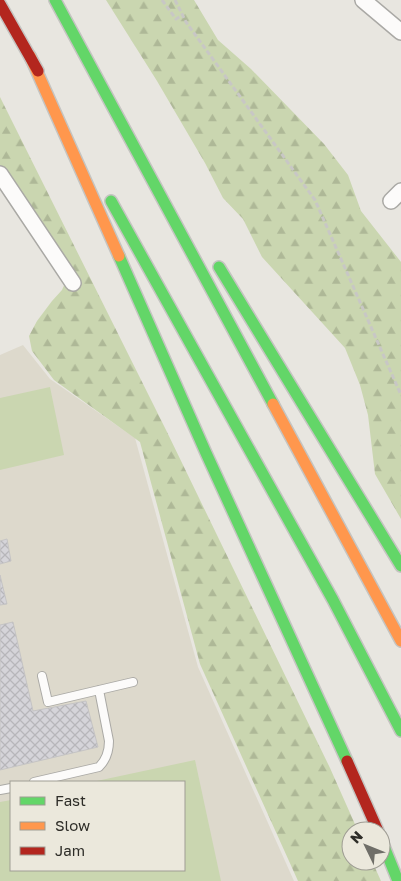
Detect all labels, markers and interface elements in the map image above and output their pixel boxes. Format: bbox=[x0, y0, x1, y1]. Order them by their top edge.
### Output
legend bbox=[10, 781, 185, 871]
text: Fast bbox=[55, 791, 86, 809]
text: Slow bbox=[55, 816, 90, 834]
north arrow bbox=[341, 821, 391, 871]
text: N bbox=[346, 827, 366, 846]
text: Jam bbox=[55, 841, 85, 859]

